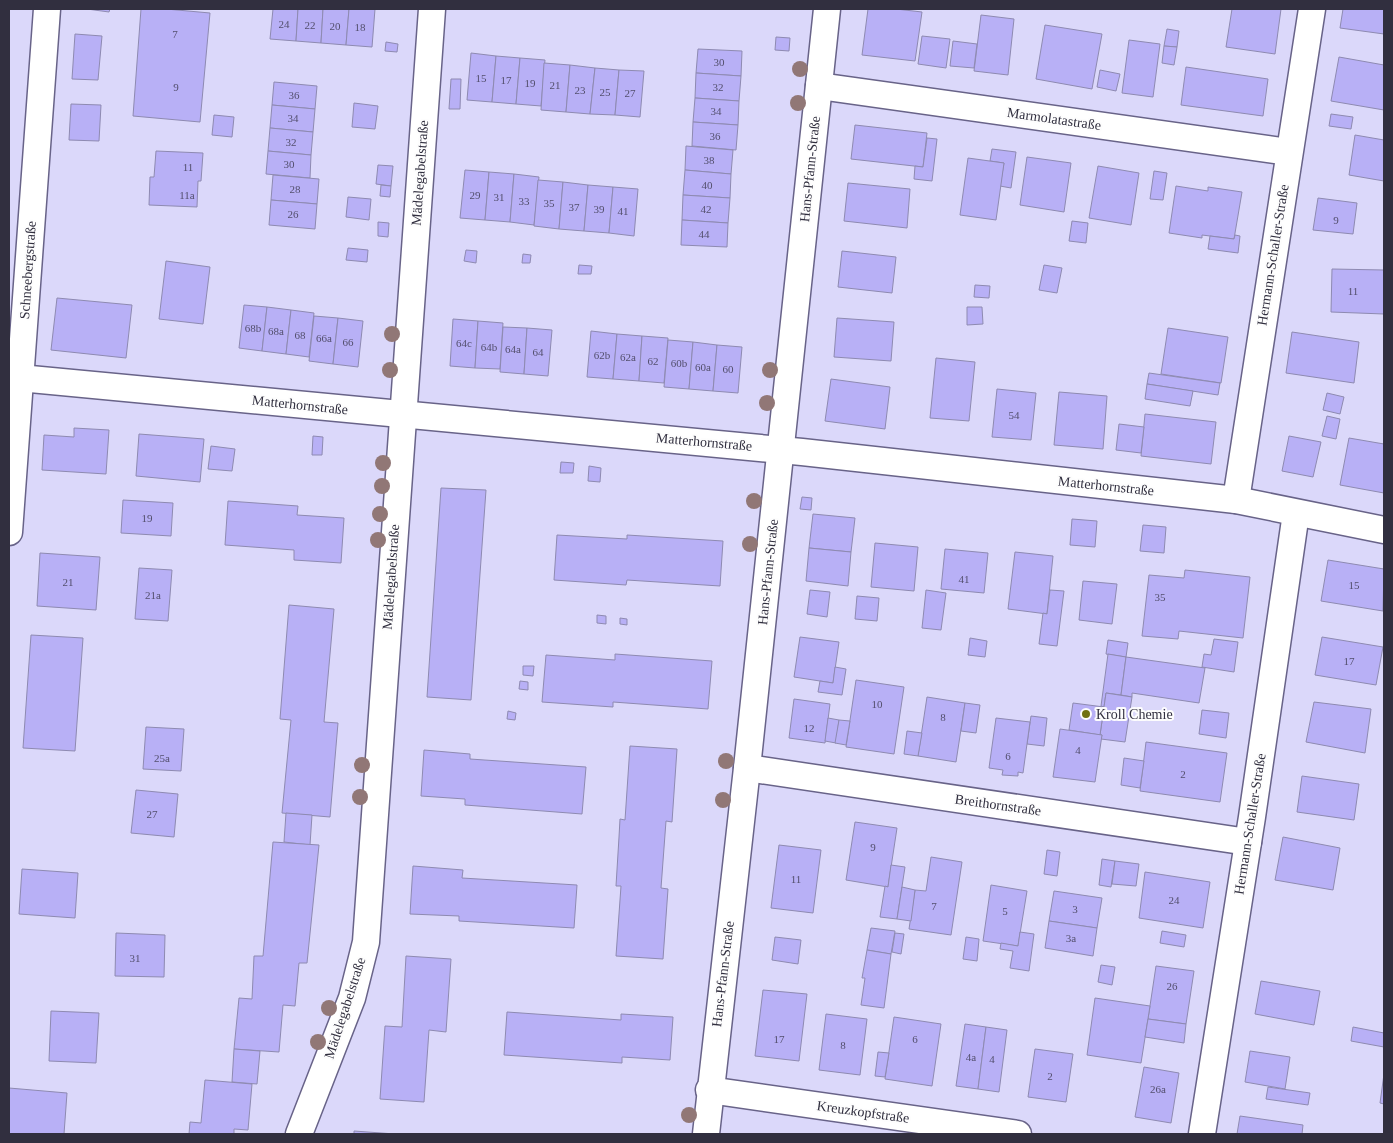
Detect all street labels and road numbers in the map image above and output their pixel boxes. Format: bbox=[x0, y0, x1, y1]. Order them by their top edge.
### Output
street label: Marmolatastraße bbox=[1006, 105, 1102, 133]
street label: Hans-Pfann-Straße bbox=[797, 115, 823, 223]
street label: Mädelegabelstraße bbox=[409, 120, 431, 226]
street label: Hermann-Schaller-Straße bbox=[1254, 183, 1292, 327]
street label: Schneebergstraße bbox=[17, 220, 39, 320]
street label: Matterhornstraße bbox=[251, 393, 349, 417]
street label: Matterhornstraße bbox=[655, 430, 753, 454]
street label: Matterhornstraße bbox=[1057, 474, 1155, 498]
street label: Hans-Pfann-Straße bbox=[755, 518, 781, 626]
street label: Mädelegabelstraße bbox=[380, 524, 402, 630]
street label: Hermann-Schaller-Straße bbox=[1231, 752, 1269, 896]
street label: Breithornstraße bbox=[954, 792, 1042, 818]
street label: Hans-Pfann-Straße bbox=[709, 920, 737, 1028]
street label: Mädelegabelstraße bbox=[322, 955, 368, 1061]
street label: Kreuzkopfstraße bbox=[816, 1098, 910, 1126]

